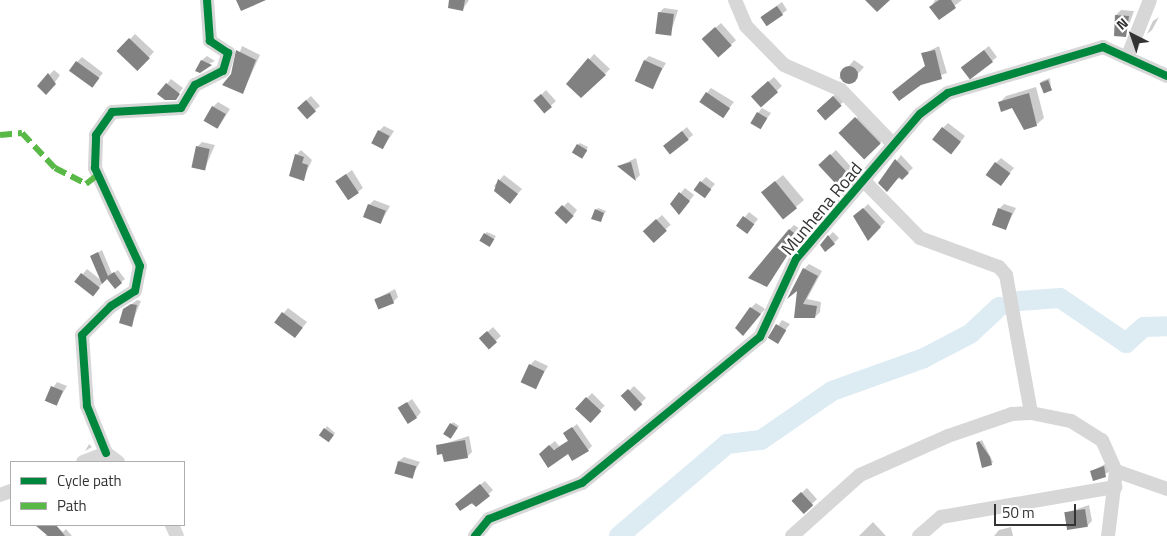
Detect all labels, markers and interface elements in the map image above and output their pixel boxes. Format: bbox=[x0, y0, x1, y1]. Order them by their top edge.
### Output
north arrow bbox=[1107, 10, 1157, 60]
text: N bbox=[1111, 12, 1132, 34]
street label: Munhena Road bbox=[777, 158, 867, 260]
legend bbox=[10, 461, 185, 526]
text: Cycle path bbox=[57, 469, 122, 492]
text: Path bbox=[57, 494, 87, 517]
scale bar bbox=[997, 494, 1080, 526]
text: 50 m bbox=[1002, 501, 1035, 524]

